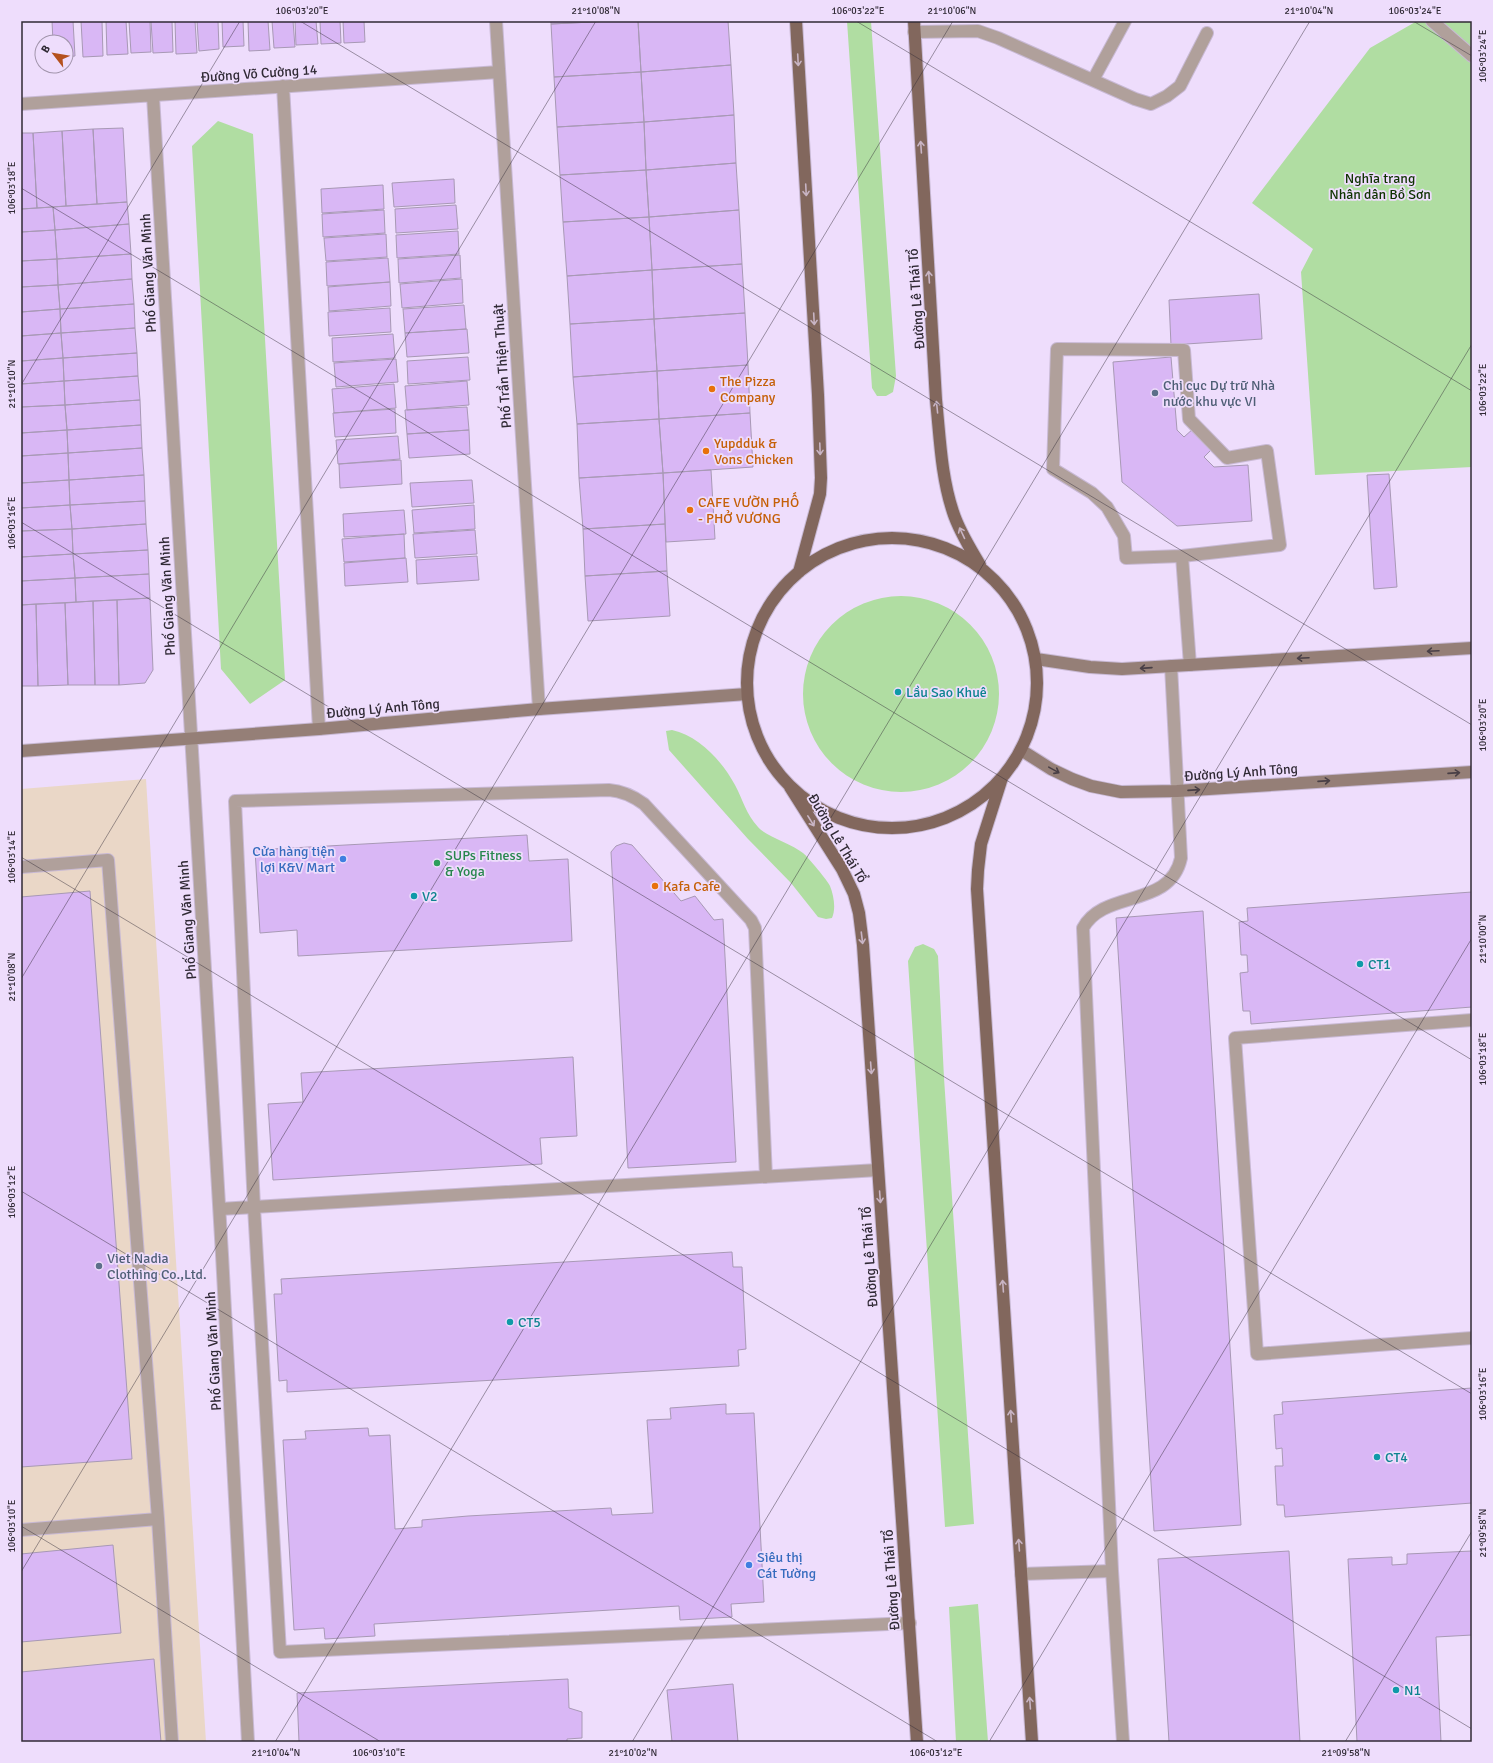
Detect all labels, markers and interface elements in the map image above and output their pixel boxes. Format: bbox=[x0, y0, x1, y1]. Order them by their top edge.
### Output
text: 106°03'20"E bbox=[275, 5, 329, 17]
text: 21°10'08"N bbox=[572, 5, 620, 17]
text: 106°03'22"E bbox=[831, 5, 885, 17]
text: 21°10'06"N bbox=[928, 5, 976, 17]
text: 21°10'04"N bbox=[1285, 5, 1333, 17]
text: 106°03'24"E bbox=[1388, 5, 1442, 17]
text: 106°03'24"E bbox=[1477, 29, 1489, 83]
north arrow bbox=[34, 34, 74, 74]
text: B bbox=[39, 43, 53, 55]
one-way arrow bbox=[795, 53, 802, 66]
street label: Đường Võ Cường 14 bbox=[200, 61, 318, 86]
one-way arrow bbox=[918, 141, 925, 154]
text: 106°03'18"E bbox=[6, 161, 18, 215]
park label: Nghĩa trang Nhân dân Bồ Sơn bbox=[1329, 170, 1431, 203]
one-way arrow bbox=[802, 183, 810, 196]
street label: Phố Giang Văn Minh bbox=[137, 213, 160, 333]
street label: Đường Lê Thái Tổ bbox=[904, 248, 928, 350]
one-way arrow bbox=[926, 271, 933, 284]
street label: Phố Trần Thiện Thuật bbox=[490, 303, 515, 429]
one-way arrow bbox=[810, 312, 817, 325]
text: 21°10'10"N bbox=[6, 360, 18, 408]
text: 106°03'22"E bbox=[1477, 363, 1489, 417]
place label: The Pizza Company bbox=[720, 373, 776, 406]
place label: Chi cục Dự trữ Nhà nước khu vực VI bbox=[1163, 377, 1275, 410]
marker: The Pizza Company bbox=[707, 384, 717, 394]
marker: Chi cục Dự trữ Nhà nước khu vực VI bbox=[1150, 388, 1160, 398]
one-way arrow bbox=[933, 401, 940, 414]
place label: Yupdduk & Vons Chicken bbox=[714, 435, 793, 468]
one-way arrow bbox=[816, 442, 824, 455]
marker: Yupdduk & Vons Chicken bbox=[701, 446, 711, 456]
place label: CAFE VƯỜN PHỐ - PHỞ VƯƠNG bbox=[698, 492, 799, 527]
text: 106°03'16"E bbox=[6, 496, 18, 550]
marker: CAFE VƯỜN PHỐ - PHỞ VƯƠNG bbox=[685, 505, 695, 515]
one-way arrow bbox=[958, 528, 965, 540]
street label: Phố Giang Văn Minh bbox=[156, 536, 179, 656]
one-way arrow bbox=[1427, 647, 1440, 654]
one-way arrow bbox=[1297, 655, 1310, 662]
one-way arrow bbox=[1140, 664, 1153, 671]
place label: Lầu Sao Khuê bbox=[906, 684, 987, 701]
marker: Lầu Sao Khuê bbox=[893, 687, 903, 697]
street label: Đường Lý Anh Tông bbox=[326, 695, 441, 722]
text: 106°03'20"E bbox=[1477, 698, 1489, 752]
street label: Đường Lý Anh Tông bbox=[1184, 760, 1298, 785]
one-way arrow bbox=[1048, 767, 1060, 775]
one-way arrow bbox=[1447, 770, 1460, 777]
one-way arrow bbox=[1317, 778, 1330, 785]
one-way arrow bbox=[1187, 786, 1200, 793]
street label: Đường Lê Thái Tổ bbox=[804, 791, 871, 886]
one-way arrow bbox=[807, 815, 815, 826]
text: 106°03'14"E bbox=[6, 830, 18, 884]
place label: Cửa hàng tiện lợi K&V Mart bbox=[252, 843, 335, 876]
place label: SUPs Fitness & Yoga bbox=[445, 847, 522, 880]
marker: Cửa hàng tiện lợi K&V Mart bbox=[338, 854, 348, 864]
marker: SUPs Fitness & Yoga bbox=[432, 858, 442, 868]
street label: Phố Giang Văn Minh bbox=[175, 860, 200, 980]
place label: Kafa Cafe bbox=[663, 878, 720, 895]
marker: Kafa Cafe bbox=[650, 881, 660, 891]
place label: V2 bbox=[422, 888, 438, 905]
marker: V2 bbox=[409, 891, 419, 901]
text: 21°10'00"N bbox=[1477, 915, 1489, 963]
one-way arrow bbox=[858, 931, 866, 944]
text: 21°10'08"N bbox=[6, 953, 18, 1001]
place label: CT1 bbox=[1368, 956, 1391, 973]
marker: CT1 bbox=[1355, 959, 1365, 969]
text: 106°03'18"E bbox=[1477, 1032, 1489, 1086]
one-way arrow bbox=[868, 1061, 875, 1074]
text: 106°03'12"E bbox=[6, 1165, 18, 1219]
one-way arrow bbox=[877, 1190, 884, 1203]
street label: Đường Lê Thái Tổ bbox=[857, 1206, 881, 1308]
place label: Viet Nadia Clothing Co.,Ltd. bbox=[107, 1250, 207, 1283]
marker: Viet Nadia Clothing Co.,Ltd. bbox=[94, 1261, 104, 1271]
one-way arrow bbox=[999, 1280, 1006, 1293]
street label: Phố Giang Văn Minh bbox=[202, 1291, 225, 1411]
place label: CT5 bbox=[518, 1314, 541, 1331]
marker: CT5 bbox=[505, 1317, 515, 1327]
text: 106°03'16"E bbox=[1477, 1367, 1489, 1421]
one-way arrow bbox=[1007, 1410, 1014, 1423]
place label: CT4 bbox=[1385, 1449, 1408, 1466]
marker: CT4 bbox=[1372, 1452, 1382, 1462]
text: 106°03'10"E bbox=[6, 1499, 18, 1553]
text: 21°09'58"N bbox=[1477, 1509, 1489, 1557]
street label: Đường Lê Thái Tổ bbox=[879, 1529, 903, 1631]
one-way arrow bbox=[1016, 1539, 1023, 1552]
place label: Siêu thị Cát Tường bbox=[757, 1549, 816, 1582]
marker: Siêu thị Cát Tường bbox=[744, 1560, 754, 1570]
place label: N1 bbox=[1404, 1682, 1421, 1699]
marker: N1 bbox=[1391, 1685, 1401, 1695]
one-way arrow bbox=[1026, 1697, 1033, 1710]
text: 21°10'04"N bbox=[252, 1747, 300, 1759]
text: 106°03'10"E bbox=[352, 1747, 406, 1759]
text: 21°10'02"N bbox=[609, 1747, 657, 1759]
text: 106°03'12"E bbox=[909, 1747, 963, 1759]
text: 21°09'58"N bbox=[1322, 1747, 1370, 1759]

